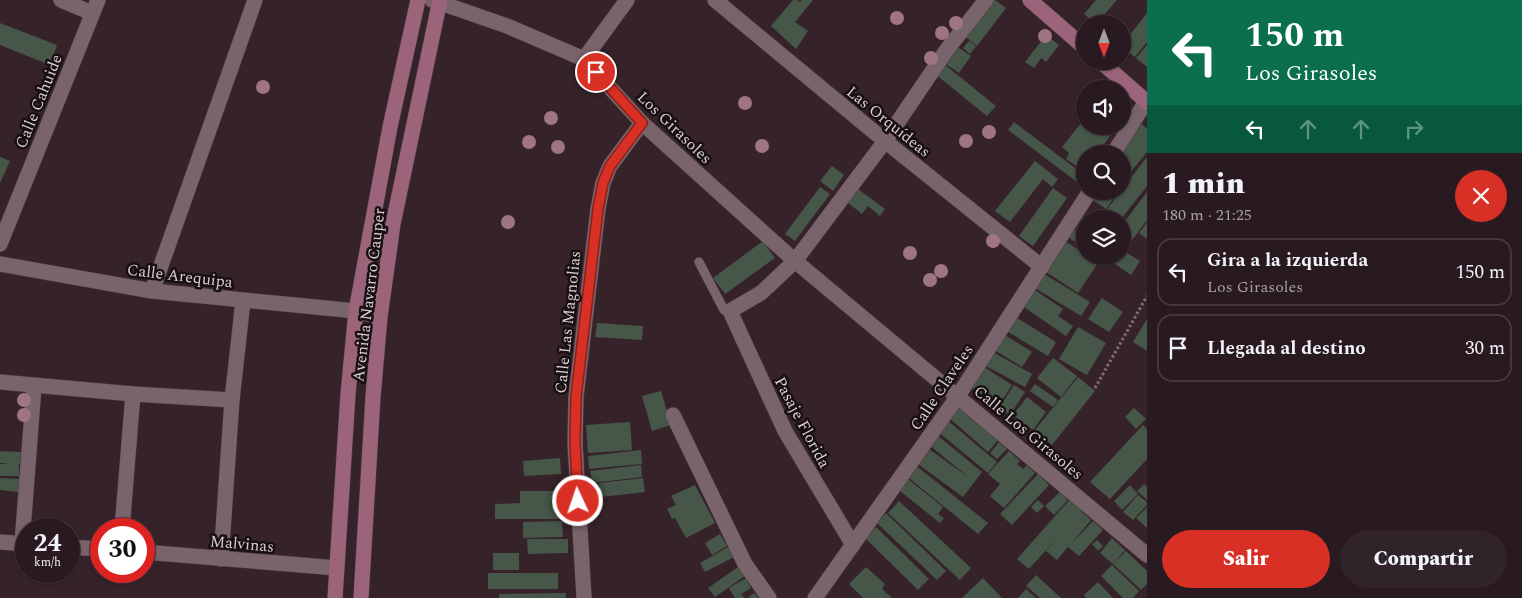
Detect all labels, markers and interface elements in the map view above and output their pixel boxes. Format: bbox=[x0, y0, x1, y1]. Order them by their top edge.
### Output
text: 150 m bbox=[1245, 9, 1344, 62]
north arrow bbox=[1076, 15, 1131, 70]
map controls bbox=[1076, 15, 1131, 265]
icon: left bbox=[1162, 20, 1227, 85]
street label: Calle Cahuide bbox=[9, 51, 69, 152]
pin bbox=[575, 51, 617, 93]
text: Los Girasoles bbox=[1245, 57, 1377, 90]
icon: arrive bbox=[582, 58, 610, 86]
street label: Las Orquídeas bbox=[841, 80, 936, 163]
button: sound bbox=[1076, 80, 1131, 135]
street label: Los Girasoles bbox=[631, 86, 717, 170]
icon: left bbox=[1241, 115, 1269, 143]
icon: ahead bbox=[1294, 115, 1322, 143]
icon: ahead bbox=[1347, 115, 1375, 143]
icon: right bbox=[1400, 115, 1428, 143]
button: search bbox=[1076, 145, 1131, 200]
text: 1 min bbox=[1162, 161, 1245, 207]
button: close bbox=[1455, 170, 1507, 222]
text: 180 m · 21:25 bbox=[1162, 203, 1252, 227]
street label: Avenida Navarro Cauper bbox=[346, 207, 392, 383]
button: layers bbox=[1076, 210, 1131, 265]
text: Gira a la izquierda bbox=[1207, 246, 1368, 275]
street label: Calle Las Magnolias bbox=[549, 250, 587, 395]
street label: Calle Arequipa bbox=[126, 258, 234, 294]
icon: left bbox=[1164, 258, 1192, 286]
text: 150 m bbox=[1455, 258, 1505, 287]
text: Los Girasoles bbox=[1207, 275, 1303, 299]
icon: arrive bbox=[1164, 334, 1192, 362]
text: Llegada al destino bbox=[1207, 334, 1366, 363]
text: 30 m bbox=[1465, 334, 1505, 363]
street label: Calle Claveles bbox=[904, 340, 980, 435]
street label: Pasaje Florida bbox=[768, 373, 836, 472]
street label: Calle Los Girasoles bbox=[968, 380, 1088, 486]
position arrow bbox=[551, 474, 603, 526]
speed limit sign: 30 bbox=[90, 518, 155, 583]
text: 24 bbox=[33, 525, 62, 563]
street label: Malvinas bbox=[209, 529, 275, 559]
button: Salir bbox=[1162, 530, 1330, 588]
button: Compartir bbox=[1340, 530, 1507, 588]
text: km/h bbox=[34, 553, 61, 572]

